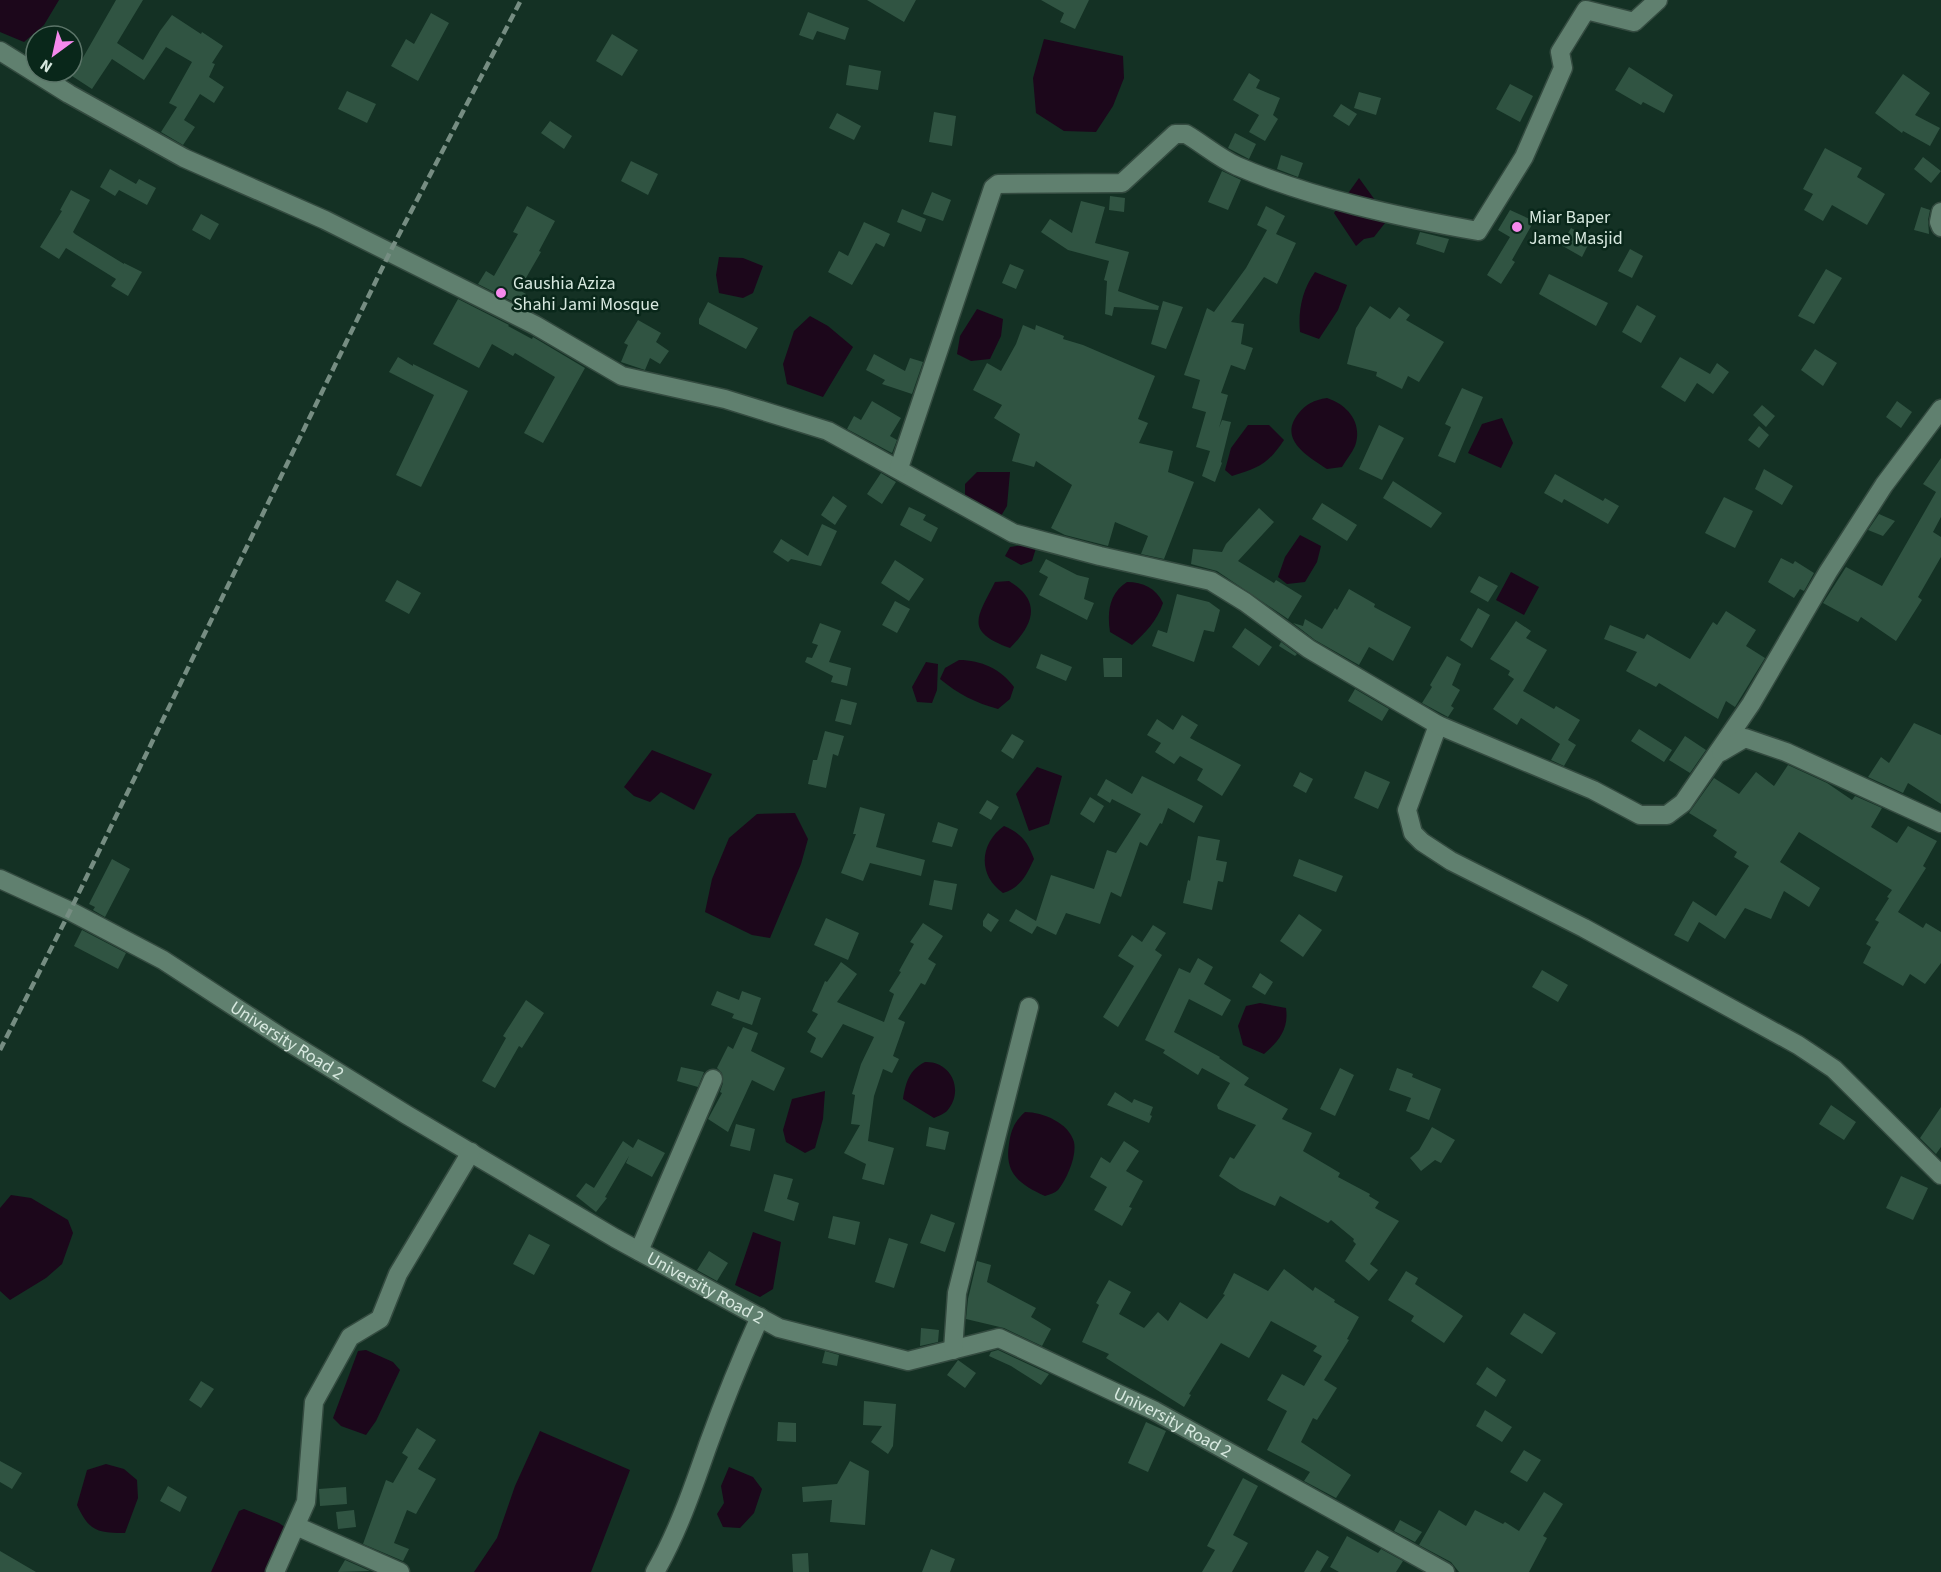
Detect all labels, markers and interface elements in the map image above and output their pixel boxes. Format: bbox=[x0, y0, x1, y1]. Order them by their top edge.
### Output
north arrow bbox=[24, 24, 84, 84]
text: N bbox=[36, 54, 57, 78]
place label: Miar Baper Jame Masjid bbox=[1529, 205, 1623, 251]
marker: Miar Baper Jame Masjid bbox=[1510, 220, 1524, 234]
place label: Gaushia Aziza Shahi Jami Mosque bbox=[513, 271, 659, 317]
marker: Gaushia Aziza Shahi Jami Mosque bbox=[494, 286, 508, 300]
street label: University Road 2 bbox=[225, 995, 349, 1086]
street label: University Road 2 bbox=[642, 1246, 769, 1330]
street label: University Road 2 bbox=[1109, 1381, 1236, 1464]

